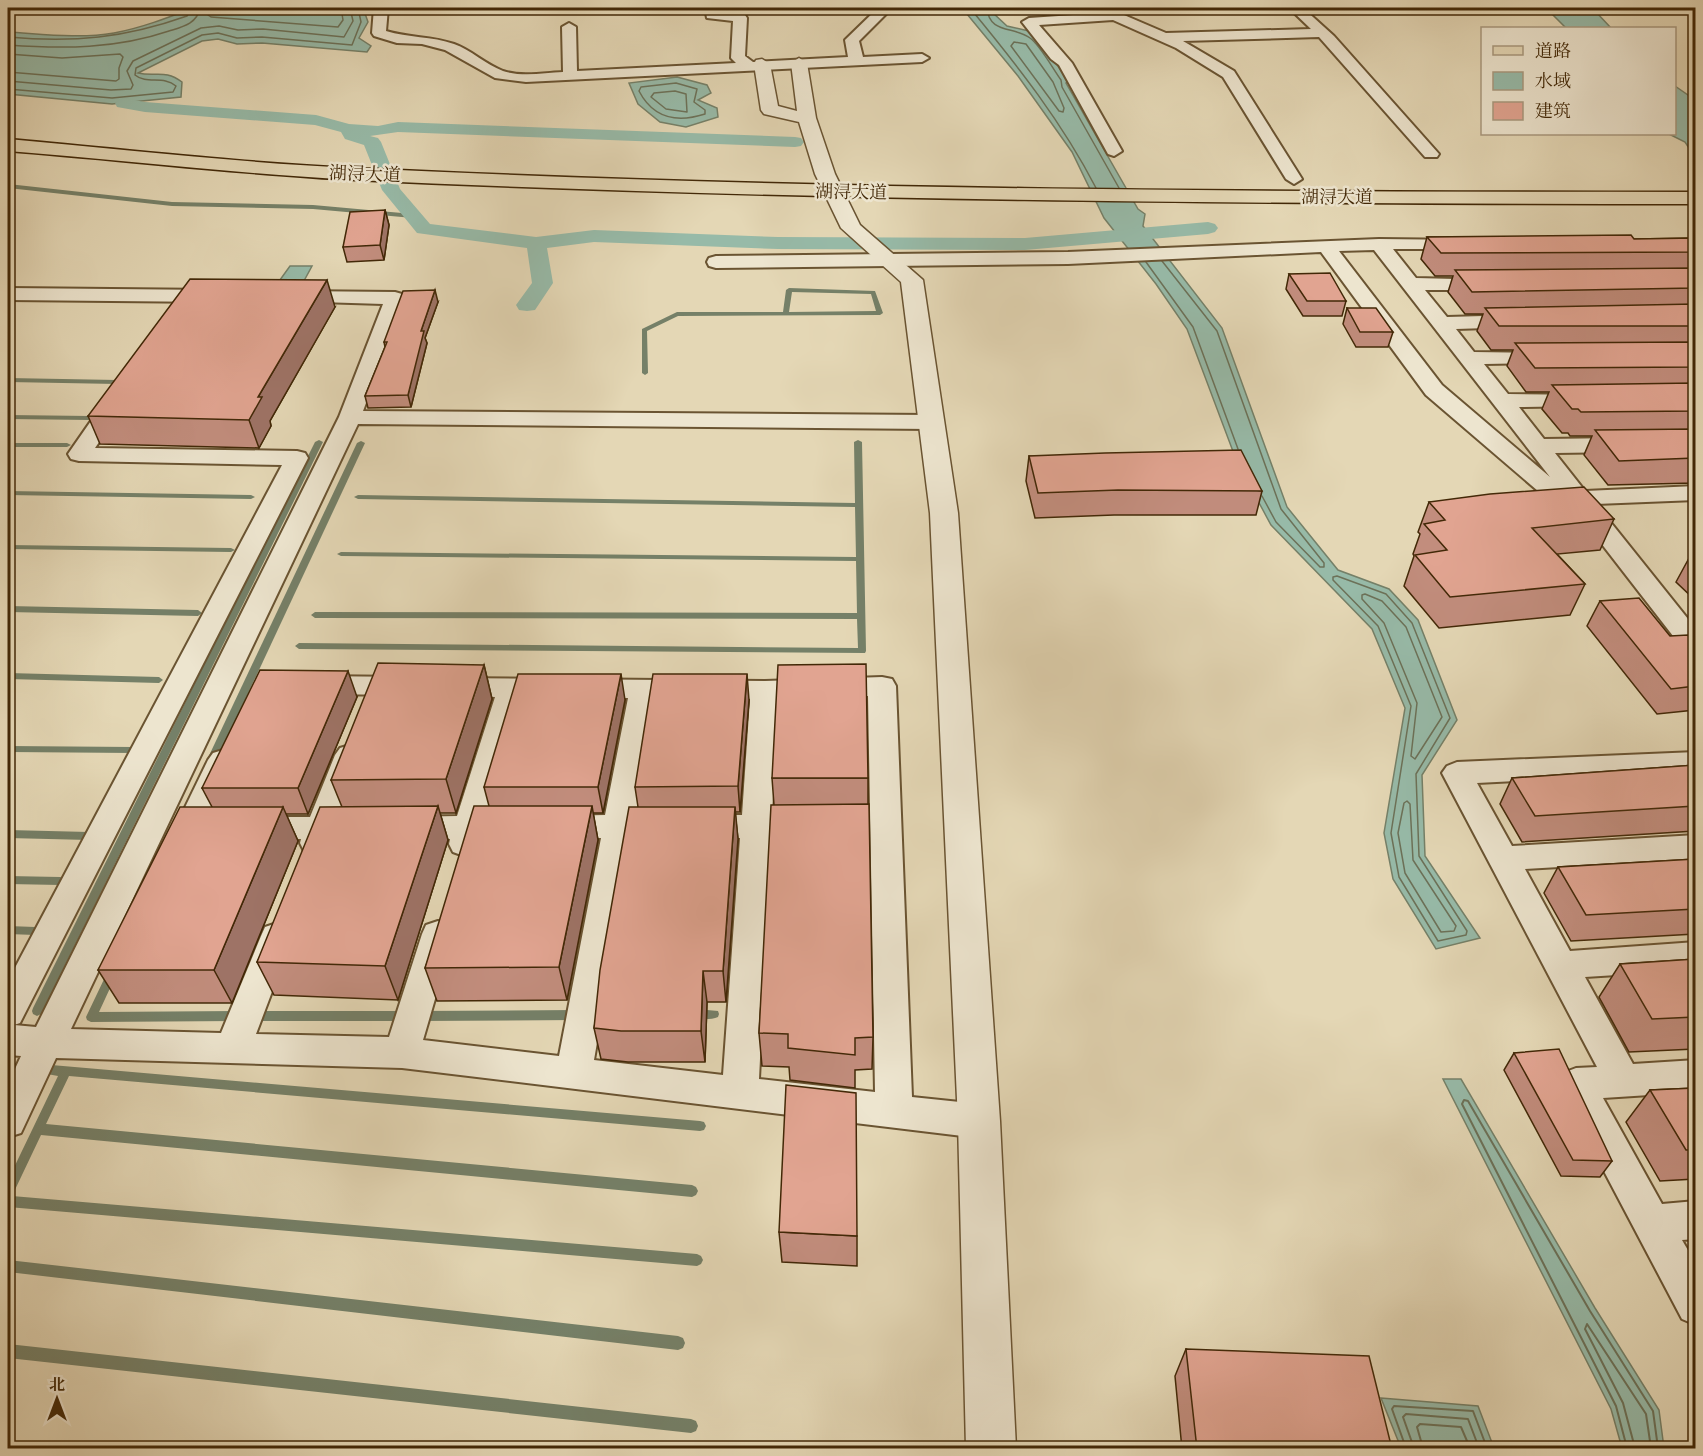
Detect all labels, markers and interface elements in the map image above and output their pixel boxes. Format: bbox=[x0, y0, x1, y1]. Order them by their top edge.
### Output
legend bbox=[1481, 27, 1676, 135]
text: 道路 bbox=[1535, 40, 1571, 62]
text: 水域 bbox=[1535, 70, 1571, 92]
text: 建筑 bbox=[1535, 100, 1571, 122]
street label: 湖浔大道 bbox=[329, 162, 401, 186]
street label: 湖浔大道 bbox=[815, 180, 887, 204]
street label: 湖浔大道 bbox=[1301, 186, 1373, 208]
north arrow bbox=[27, 1369, 87, 1429]
text: 北 bbox=[49, 1375, 65, 1394]

